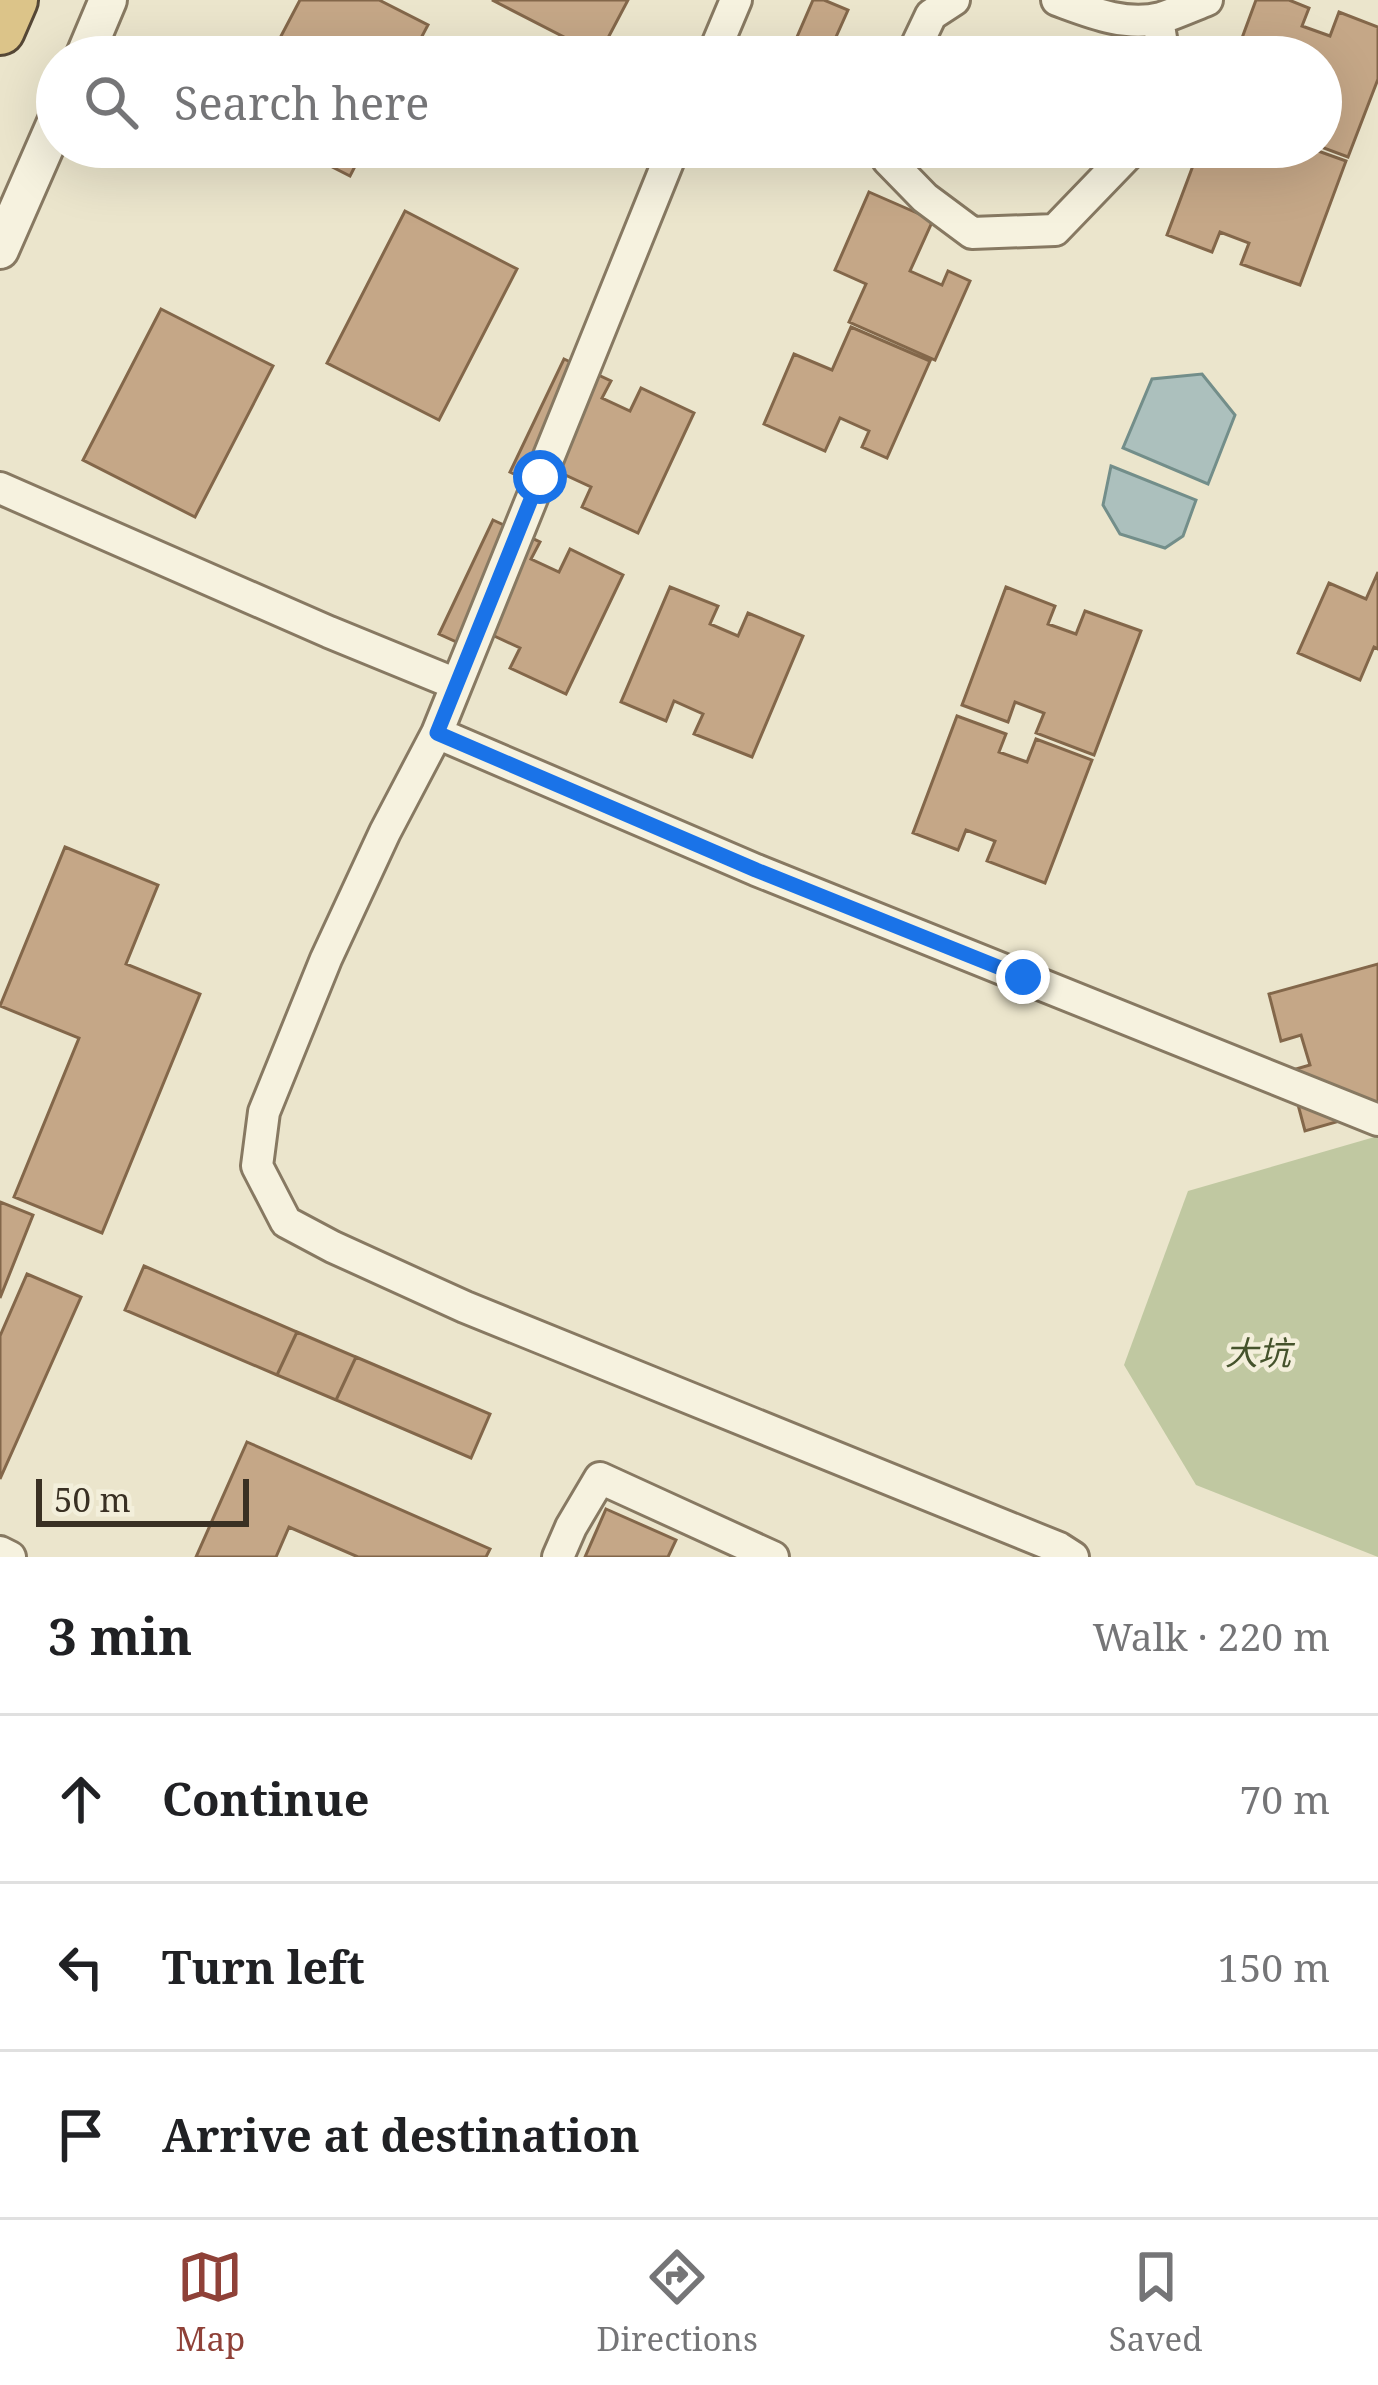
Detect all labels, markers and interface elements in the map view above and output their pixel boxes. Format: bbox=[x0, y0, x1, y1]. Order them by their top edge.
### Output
search box bbox=[36, 36, 1342, 168]
icon: search bbox=[78, 69, 144, 135]
text: Search here bbox=[174, 72, 429, 133]
route start bbox=[513, 450, 567, 504]
route end bbox=[996, 950, 1050, 1004]
park label: 大坑 bbox=[1225, 1330, 1296, 1375]
scale bar bbox=[36, 1473, 249, 1526]
text: 50 m bbox=[54, 1477, 131, 1522]
text: 3 min bbox=[48, 1600, 192, 1670]
text: Walk · 220 m bbox=[1093, 1609, 1330, 1662]
icon: ahead bbox=[48, 1766, 114, 1832]
text: Continue bbox=[162, 1768, 370, 1829]
text: 70 m bbox=[1239, 1772, 1330, 1825]
icon: left bbox=[48, 1934, 114, 2000]
text: Turn left bbox=[162, 1936, 365, 1997]
text: 150 m bbox=[1218, 1940, 1330, 1993]
icon: arrive bbox=[48, 2102, 114, 2168]
text: Arrive at destination bbox=[162, 2104, 640, 2165]
tab: Map bbox=[176, 2244, 245, 2361]
tab: Directions bbox=[596, 2244, 758, 2361]
tab: Saved bbox=[1109, 2244, 1202, 2361]

